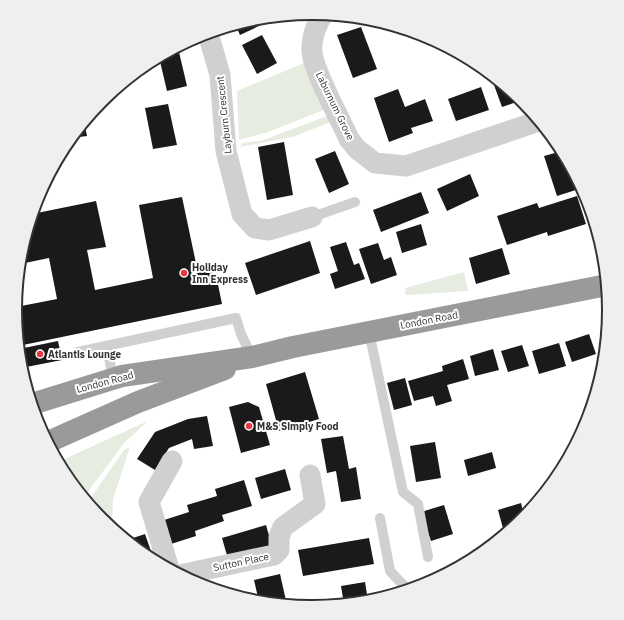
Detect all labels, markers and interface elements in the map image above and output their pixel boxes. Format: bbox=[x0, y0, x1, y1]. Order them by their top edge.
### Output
street label: Laburnum Grove bbox=[313, 70, 357, 143]
street label: Layburn Crescent bbox=[213, 75, 235, 155]
place label: Holiday Inn Express bbox=[192, 261, 248, 286]
marker: Holiday Inn Express bbox=[179, 268, 189, 278]
street label: London Road bbox=[399, 308, 459, 332]
place label: Atlantis Lounge bbox=[48, 348, 121, 361]
marker: Atlantis Lounge bbox=[35, 349, 45, 359]
street label: London Road bbox=[75, 368, 135, 396]
place label: M&S Simply Food bbox=[257, 420, 339, 433]
marker: M&S Simply Food bbox=[244, 421, 254, 431]
street label: Sutton Place bbox=[212, 550, 271, 574]

